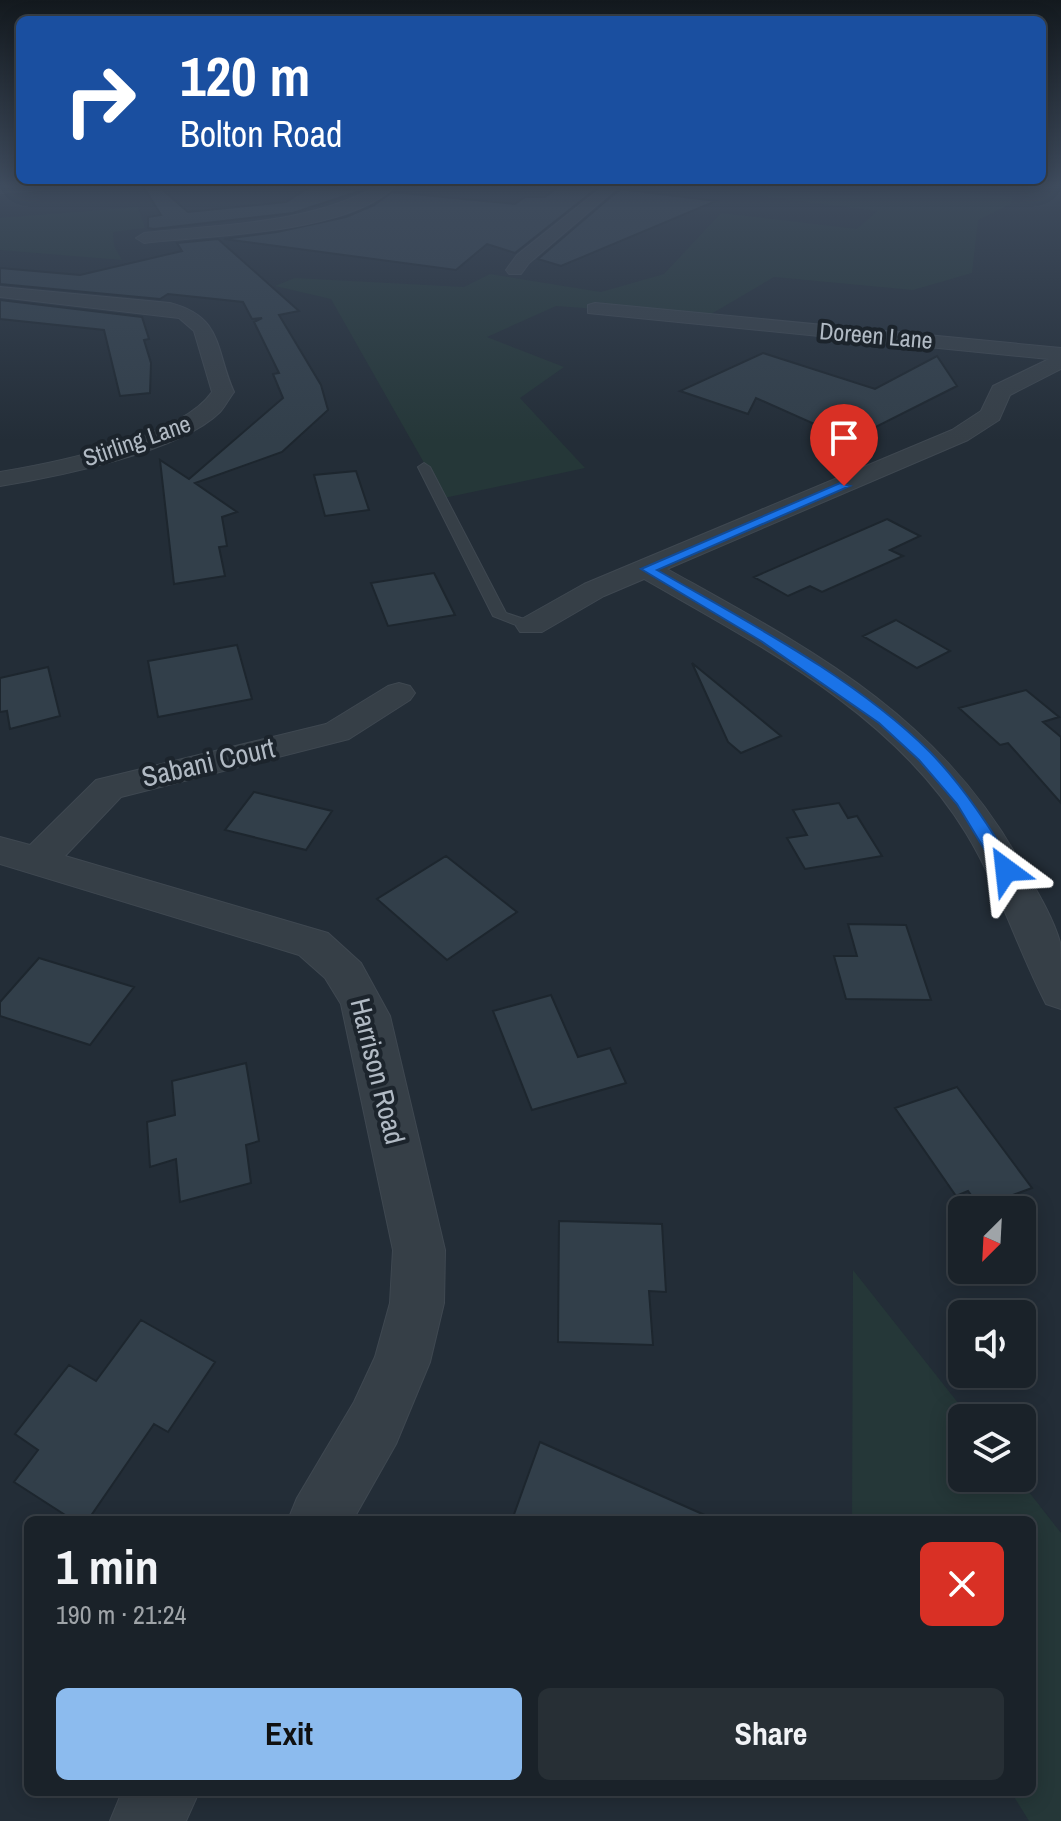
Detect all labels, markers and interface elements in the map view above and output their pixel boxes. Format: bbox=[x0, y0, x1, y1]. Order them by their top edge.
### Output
text: 120 m bbox=[180, 38, 310, 113]
icon: right bbox=[48, 48, 152, 152]
text: Bolton Road bbox=[180, 110, 342, 158]
street label: Doreen Lane bbox=[818, 314, 934, 356]
pin bbox=[810, 404, 878, 486]
street label: Stirling Lane bbox=[79, 407, 195, 473]
icon: arrive bbox=[822, 416, 866, 460]
street label: Sabani Court bbox=[138, 728, 278, 796]
position arrow bbox=[964, 828, 1048, 912]
street label: Harrison Road bbox=[342, 994, 414, 1148]
north arrow bbox=[948, 1196, 1036, 1284]
map controls bbox=[948, 1196, 1036, 1492]
button: sound bbox=[948, 1300, 1036, 1388]
button: layers bbox=[948, 1404, 1036, 1492]
text: 1 min bbox=[56, 1534, 159, 1599]
button: close bbox=[920, 1542, 1004, 1626]
text: 190 m · 21:24 bbox=[56, 1597, 186, 1632]
button: Exit bbox=[56, 1688, 522, 1780]
button: Share bbox=[538, 1688, 1004, 1780]

